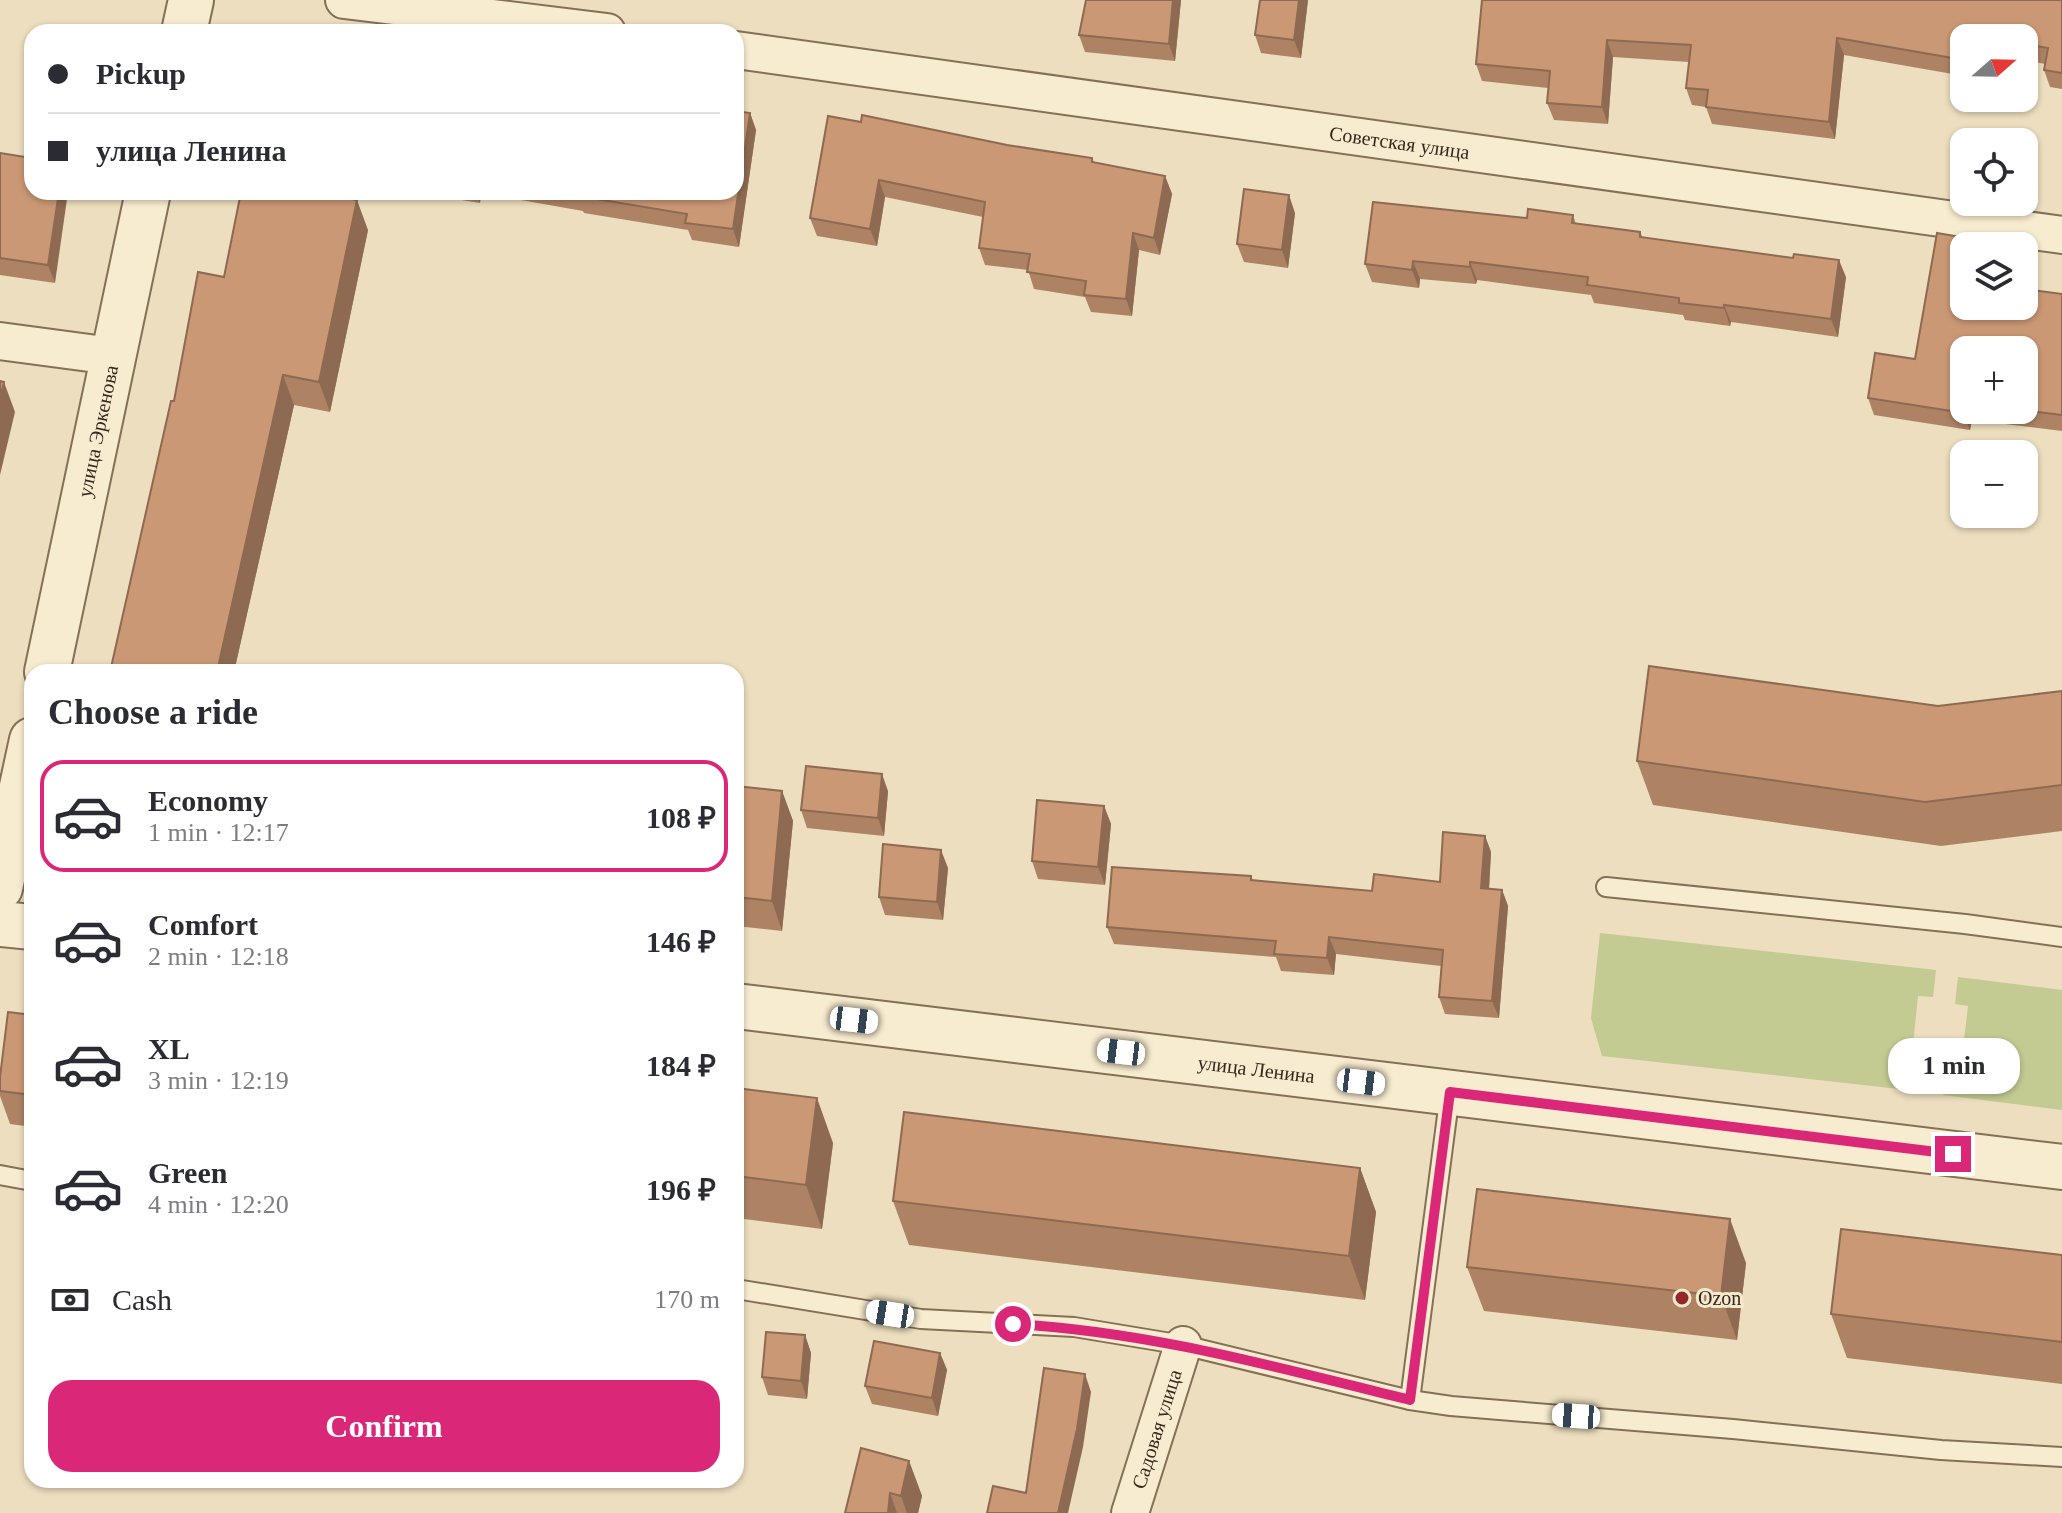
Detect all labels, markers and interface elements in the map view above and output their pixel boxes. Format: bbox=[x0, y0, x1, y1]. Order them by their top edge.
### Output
north arrow bbox=[1950, 24, 2038, 112]
map controls bbox=[1950, 24, 2038, 528]
text: Pickup bbox=[96, 57, 186, 90]
street label: Советская улица bbox=[1328, 122, 1471, 163]
button: locate bbox=[1950, 128, 2038, 216]
text: улица Ленина bbox=[96, 134, 286, 167]
button: layers bbox=[1950, 232, 2038, 320]
button: + bbox=[1950, 336, 2038, 424]
street label: улица Эркенова bbox=[73, 363, 122, 500]
button: − bbox=[1950, 440, 2038, 528]
text: Choose a ride bbox=[48, 692, 258, 732]
icon: car bbox=[52, 780, 124, 852]
text: Economy bbox=[148, 784, 268, 817]
text: 108 ₽ bbox=[646, 801, 716, 834]
text: 1 min · 12:17 bbox=[148, 818, 289, 847]
icon: car bbox=[52, 904, 124, 976]
text: Comfort bbox=[148, 908, 258, 941]
text: 146 ₽ bbox=[646, 925, 716, 958]
text: 2 min · 12:18 bbox=[148, 942, 289, 971]
car bbox=[829, 1005, 879, 1035]
icon: car bbox=[52, 1028, 124, 1100]
text: XL bbox=[148, 1032, 190, 1065]
car bbox=[1096, 1037, 1146, 1067]
callout: 1 min bbox=[1887, 1038, 2019, 1094]
text: 184 ₽ bbox=[646, 1049, 716, 1082]
street label: улица Ленина bbox=[1196, 1051, 1316, 1087]
text: 1 min bbox=[1923, 1051, 1985, 1080]
text: 3 min · 12:19 bbox=[148, 1066, 289, 1095]
car bbox=[1336, 1067, 1386, 1097]
route end bbox=[1935, 1136, 1971, 1172]
icon: car bbox=[52, 1152, 124, 1224]
text: Green bbox=[148, 1156, 227, 1189]
text: 196 ₽ bbox=[646, 1173, 716, 1206]
text: 4 min · 12:20 bbox=[148, 1190, 289, 1219]
icon: cash bbox=[48, 1278, 92, 1322]
text: Cash bbox=[112, 1283, 172, 1316]
text: 170 m bbox=[654, 1285, 720, 1314]
place label: Ozon bbox=[1698, 1287, 1741, 1309]
marker: Ozon bbox=[1673, 1289, 1691, 1307]
car bbox=[864, 1298, 916, 1330]
route start bbox=[995, 1306, 1031, 1342]
street label: Садовая улица bbox=[1127, 1366, 1186, 1492]
button: Confirm bbox=[48, 1380, 720, 1472]
car bbox=[1551, 1402, 1601, 1430]

